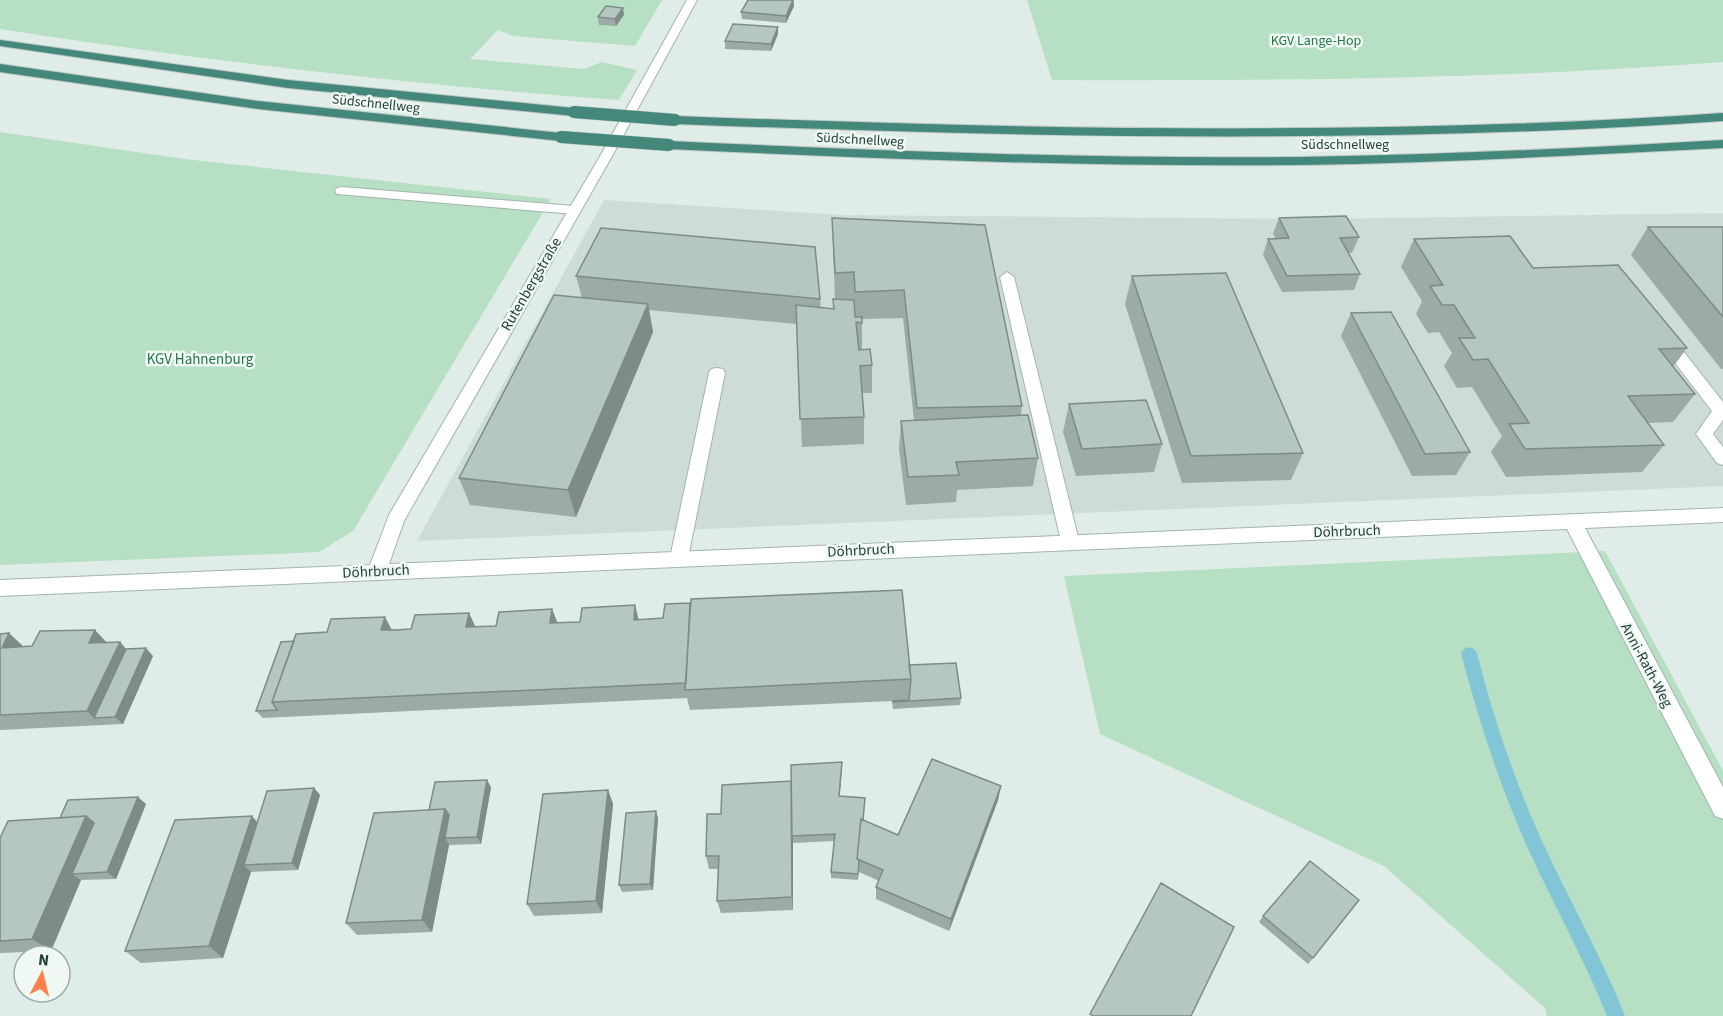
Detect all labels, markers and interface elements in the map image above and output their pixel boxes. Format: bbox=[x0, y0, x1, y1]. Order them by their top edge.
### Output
park label: KGV Lange-Hop bbox=[1271, 31, 1362, 51]
street label: Südschnellweg bbox=[331, 89, 421, 119]
street label: Südschnellweg bbox=[815, 128, 905, 152]
street label: Südschnellweg bbox=[1301, 135, 1389, 155]
street label: Rutenbergstraße bbox=[496, 233, 567, 335]
park label: KGV Hahnenburg bbox=[147, 349, 254, 370]
street label: Döhrbruch bbox=[1313, 520, 1381, 543]
street label: Döhrbruch bbox=[827, 538, 895, 563]
street label: Döhrbruch bbox=[342, 559, 410, 584]
street label: Anni-Rath-Weg bbox=[1615, 619, 1678, 712]
north arrow bbox=[12, 944, 72, 1004]
text: N bbox=[37, 949, 50, 972]

